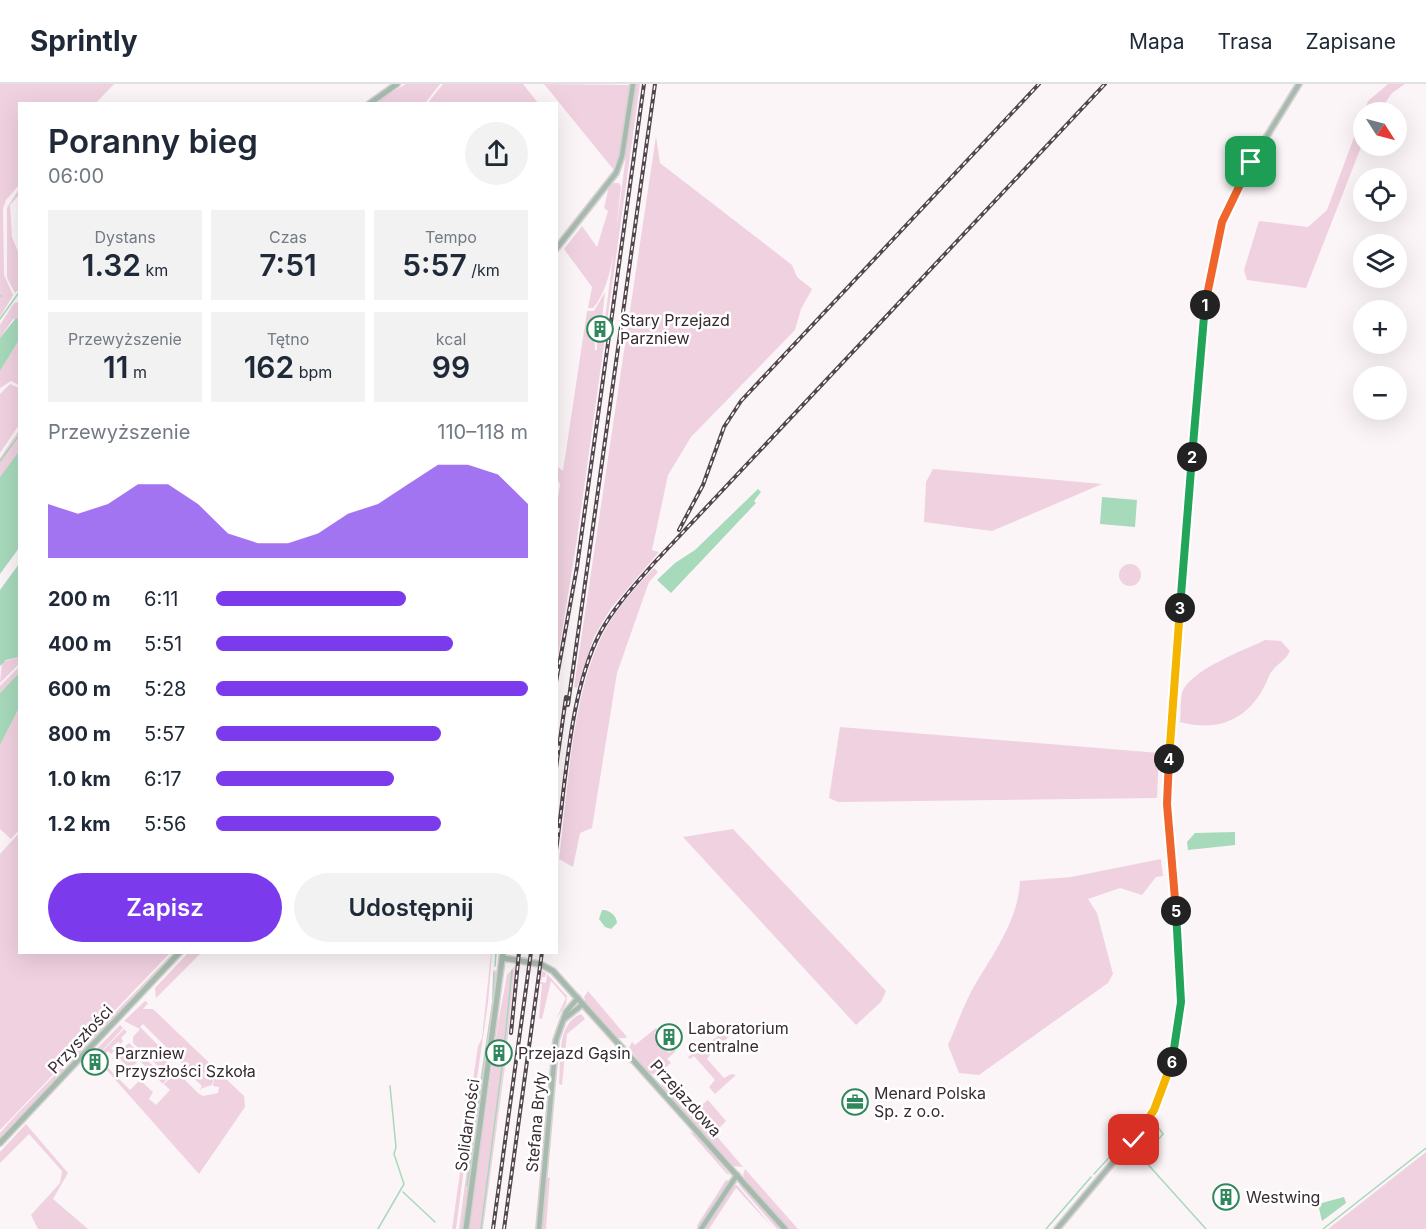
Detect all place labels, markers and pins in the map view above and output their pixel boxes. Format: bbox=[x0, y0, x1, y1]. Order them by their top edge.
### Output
pin bbox=[1225, 136, 1276, 187]
pin: 1 bbox=[1190, 290, 1220, 320]
place label: Stary Przejazd Parzniew bbox=[620, 310, 730, 348]
building icon: Stary Przejazd Parzniew bbox=[585, 314, 615, 344]
pin: 2 bbox=[1177, 442, 1207, 472]
pin: 3 bbox=[1165, 593, 1195, 623]
pin: 4 bbox=[1154, 744, 1184, 774]
pin: 5 bbox=[1161, 896, 1191, 926]
place label: Laboratorium centralne bbox=[688, 1018, 789, 1056]
building icon: Laboratorium centralne bbox=[654, 1022, 684, 1052]
building icon: Przejazd Gąsin bbox=[484, 1038, 514, 1068]
place label: Parzniew Przyszłości Szkoła bbox=[115, 1043, 256, 1081]
place label: Przejazd Gąsin bbox=[518, 1043, 631, 1063]
building icon: Parzniew Przyszłości Szkoła bbox=[80, 1047, 110, 1077]
pin: 6 bbox=[1157, 1047, 1187, 1077]
place label: Menard Polska Sp. z o.o. bbox=[874, 1083, 986, 1121]
office icon: Menard Polska Sp. z o.o. bbox=[840, 1087, 870, 1117]
pin bbox=[1108, 1114, 1159, 1165]
building icon: Westwing bbox=[1211, 1182, 1241, 1212]
place label: Westwing bbox=[1246, 1187, 1320, 1207]

